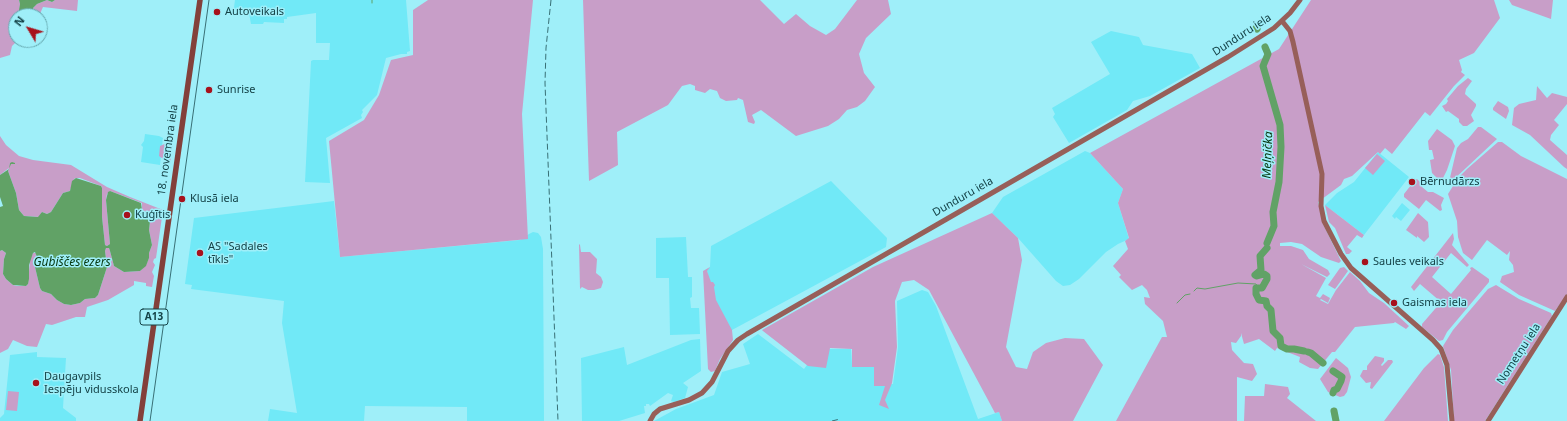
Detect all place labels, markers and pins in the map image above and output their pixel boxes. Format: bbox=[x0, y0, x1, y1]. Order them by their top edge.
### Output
place label: Autoveikals bbox=[225, 5, 284, 19]
marker: Autoveikals bbox=[212, 7, 222, 17]
place label: Sunrise bbox=[217, 83, 255, 97]
marker: Sunrise bbox=[204, 85, 214, 95]
place label: Bērnudārzs bbox=[1420, 175, 1479, 189]
marker: Bērnudārzs bbox=[1407, 177, 1417, 187]
place label: Klusā iela bbox=[190, 192, 239, 206]
marker: Klusā iela bbox=[177, 194, 187, 204]
place label: Kuģītis bbox=[135, 208, 170, 222]
marker: Kuģītis bbox=[122, 210, 132, 220]
place label: AS "Sadales tīkls" bbox=[208, 240, 268, 266]
marker: AS "Sadales tīkls" bbox=[195, 248, 205, 258]
place label: Saules veikals bbox=[1373, 255, 1444, 269]
marker: Saules veikals bbox=[1360, 257, 1370, 267]
place label: Gaismas iela bbox=[1402, 296, 1467, 310]
marker: Gaismas iela bbox=[1389, 298, 1399, 308]
place label: Daugavpils Iespēju vidusskola bbox=[44, 370, 139, 396]
marker: Daugavpils Iespēju vidusskola bbox=[31, 378, 41, 388]

